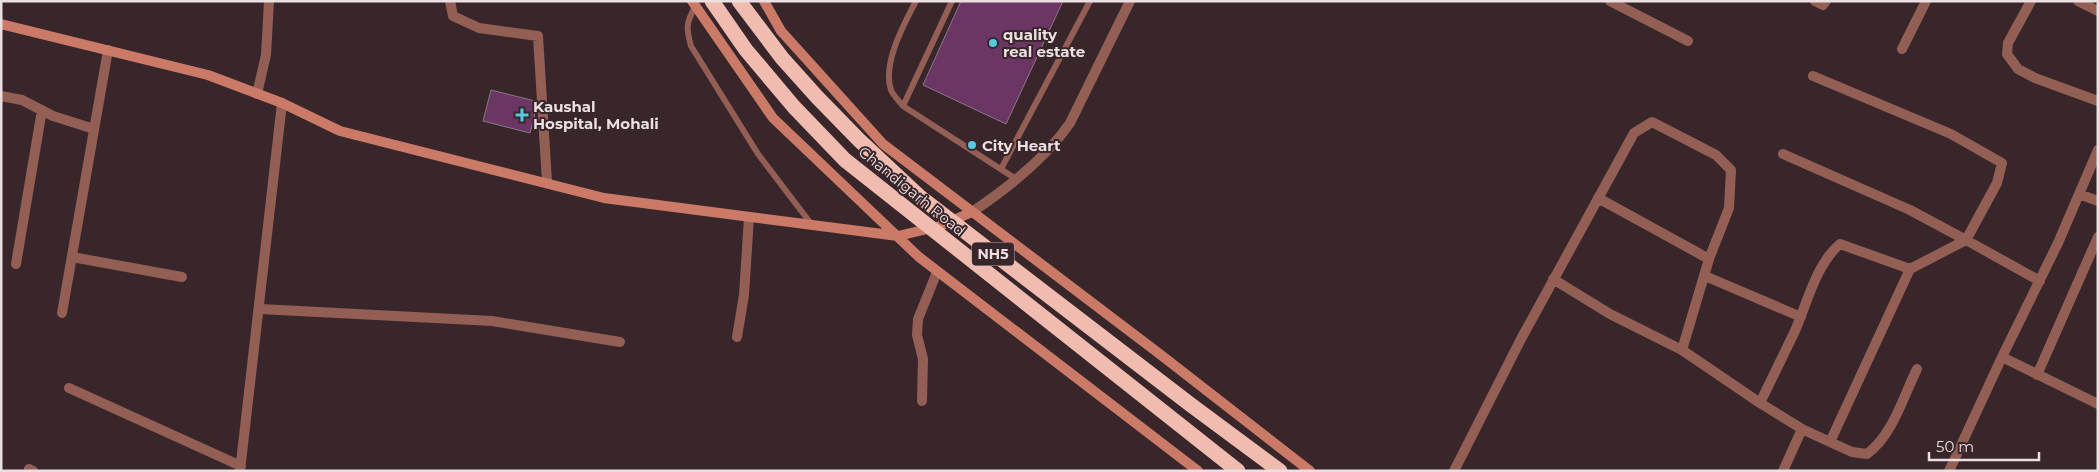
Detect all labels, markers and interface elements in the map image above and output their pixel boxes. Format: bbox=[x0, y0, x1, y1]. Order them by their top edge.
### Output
place label: quality real estate bbox=[1003, 25, 1085, 61]
marker: quality real estate bbox=[987, 37, 999, 49]
place label: Kaushal Hospital, Mohali bbox=[533, 97, 659, 133]
marker: Kaushal Hospital, Mohali bbox=[515, 108, 529, 122]
place label: City Heart bbox=[982, 136, 1061, 155]
marker: City Heart bbox=[966, 139, 978, 151]
street label: Chandigarh Road bbox=[855, 142, 969, 240]
road number: NH5 bbox=[972, 242, 1014, 266]
scale bar bbox=[1929, 430, 2039, 462]
text: 50 m bbox=[1936, 437, 1974, 456]

